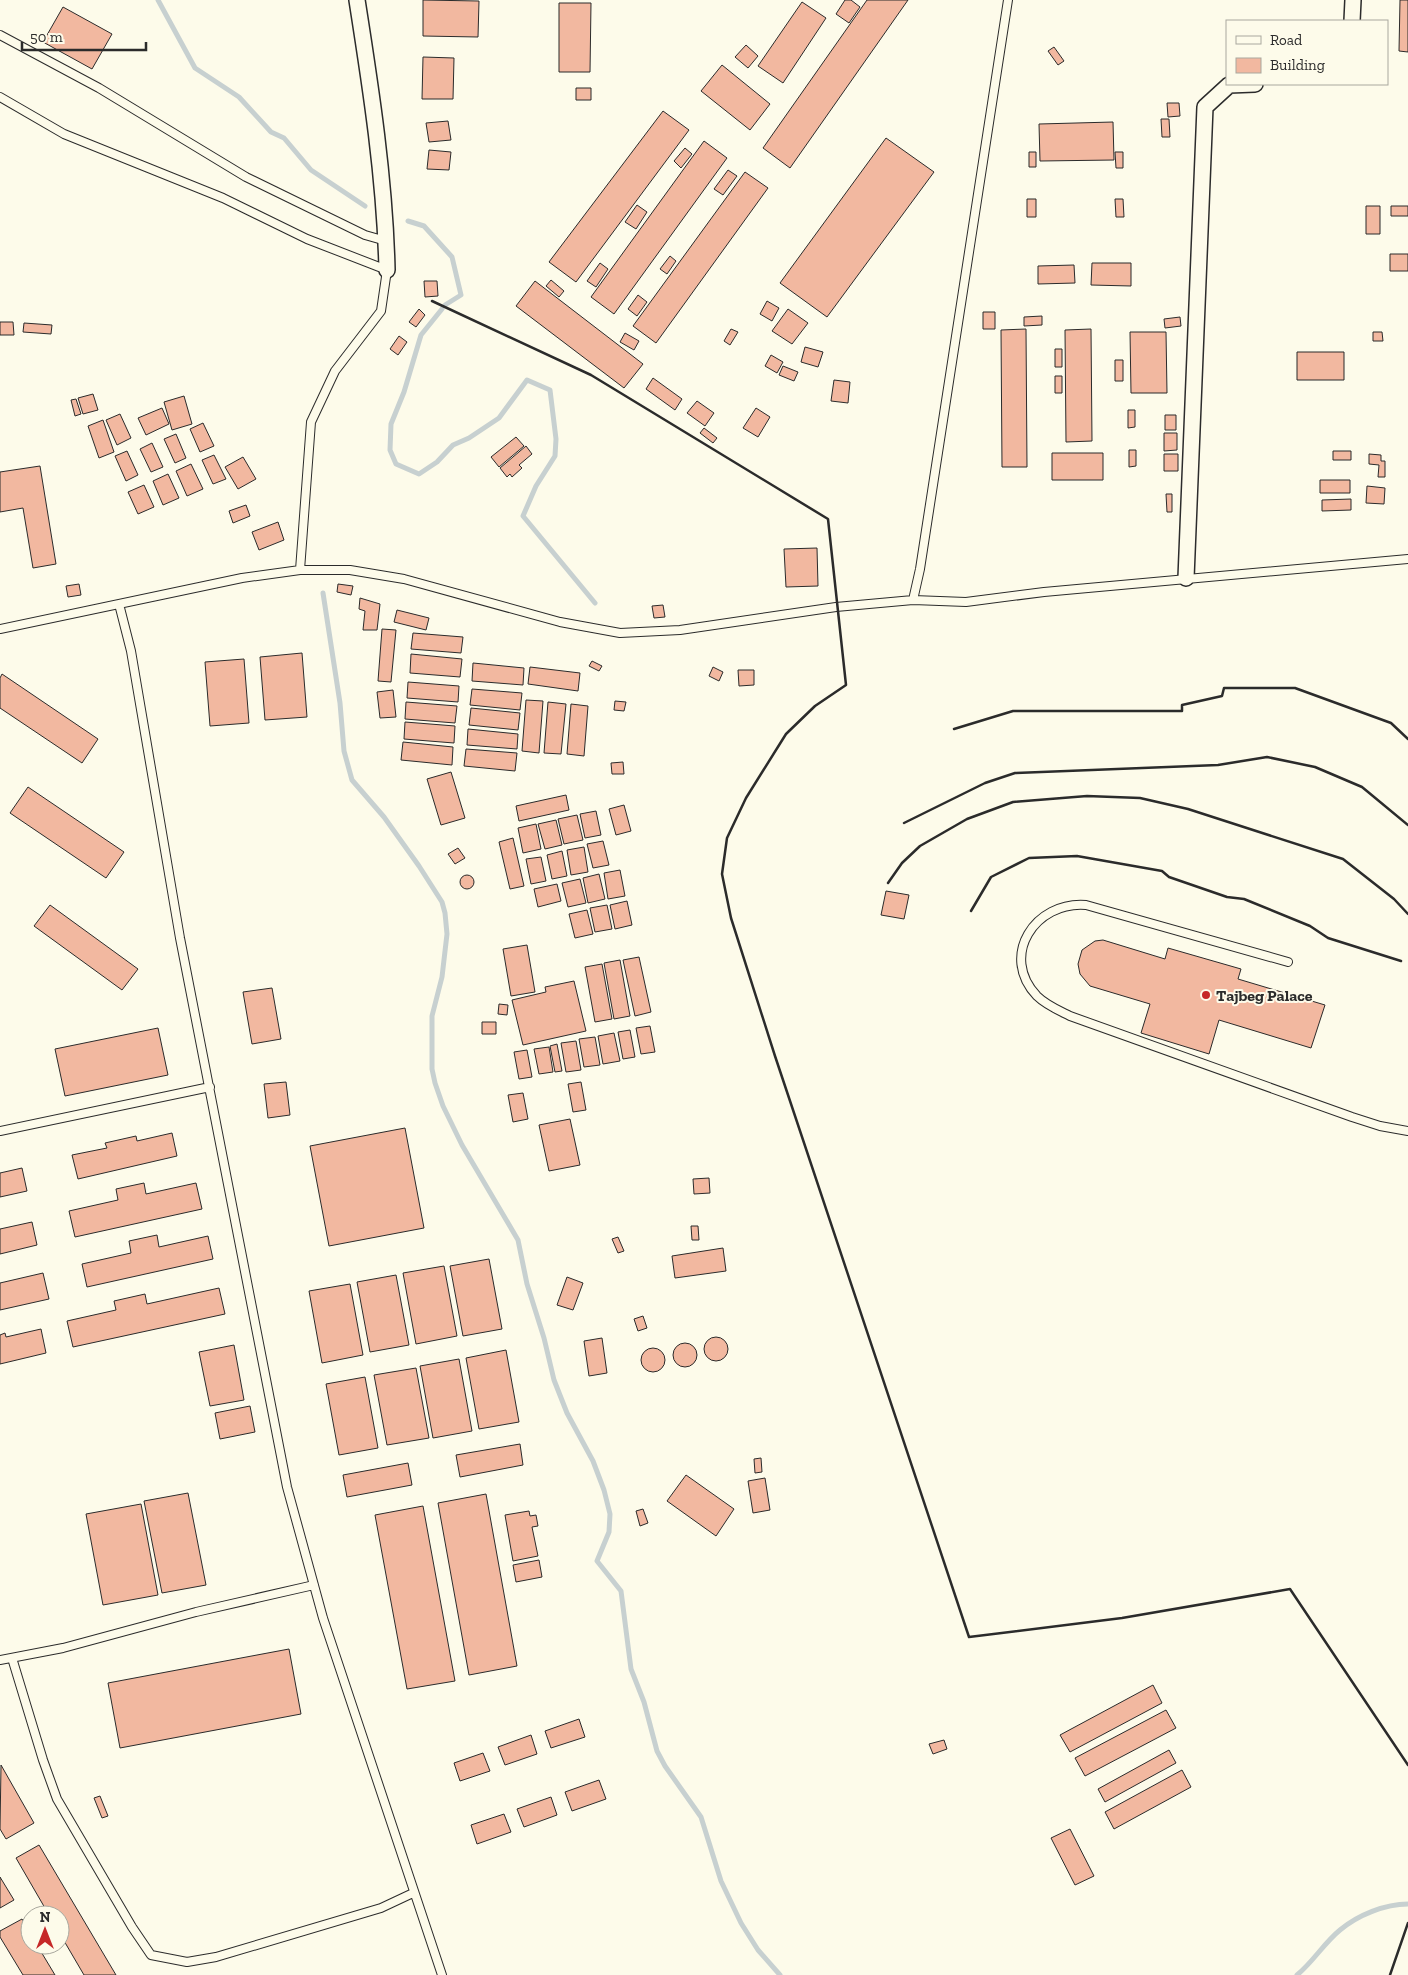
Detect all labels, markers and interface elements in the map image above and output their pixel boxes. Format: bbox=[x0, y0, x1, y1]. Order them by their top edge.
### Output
scale bar bbox=[22, 20, 146, 52]
legend bbox=[1226, 20, 1388, 85]
text: 50 m bbox=[30, 28, 63, 46]
text: Road bbox=[1270, 31, 1303, 49]
text: Building bbox=[1270, 56, 1325, 74]
place label: Tajbeg Palace bbox=[1216, 986, 1313, 1005]
marker: Tajbeg Palace bbox=[1200, 989, 1212, 1001]
north arrow bbox=[20, 1905, 70, 1955]
text: N bbox=[40, 1909, 51, 1926]

